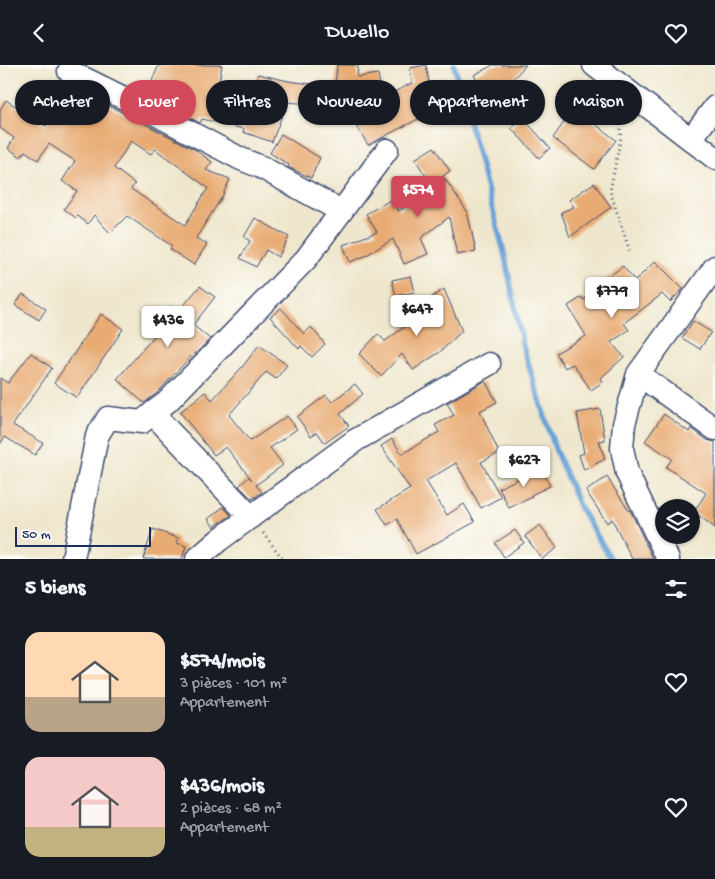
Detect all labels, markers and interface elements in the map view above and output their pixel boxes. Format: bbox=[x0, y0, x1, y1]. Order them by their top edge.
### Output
icon: back bbox=[25, 19, 53, 47]
icon: heart bbox=[662, 19, 690, 47]
text: Dwello bbox=[326, 20, 389, 46]
chip: Acheter bbox=[15, 80, 110, 125]
chip: Louer bbox=[120, 80, 196, 125]
chip: Filtres bbox=[206, 80, 288, 125]
chip: Nouveau bbox=[298, 80, 400, 125]
chip: Appartement bbox=[410, 80, 545, 125]
chip: Maison bbox=[555, 80, 642, 125]
pin: $574 bbox=[388, 175, 448, 218]
text: $574 bbox=[402, 182, 434, 201]
pin: $779 bbox=[582, 277, 642, 319]
text: $779 bbox=[596, 283, 628, 302]
pin: $647 bbox=[387, 295, 447, 337]
text: $647 bbox=[401, 301, 433, 320]
pin: $436 bbox=[138, 305, 198, 348]
text: $436 bbox=[152, 312, 184, 331]
pin: $627 bbox=[494, 445, 554, 488]
text: $627 bbox=[508, 452, 540, 471]
map controls bbox=[655, 499, 700, 544]
button: layers bbox=[655, 499, 700, 544]
scale bar bbox=[15, 524, 151, 547]
text: 50 m bbox=[22, 527, 51, 544]
icon: filters bbox=[662, 575, 690, 603]
text: 5 biens bbox=[25, 577, 85, 602]
text: $574/mois bbox=[180, 650, 264, 675]
icon: home bbox=[65, 652, 125, 712]
icon: heart bbox=[662, 668, 690, 696]
text: 3 pièces · 101 m² bbox=[180, 675, 287, 694]
text: Appartement bbox=[180, 694, 268, 713]
text: $436/mois bbox=[180, 775, 264, 800]
icon: home bbox=[65, 777, 125, 837]
icon: heart bbox=[662, 793, 690, 821]
text: 2 pièces · 68 m² bbox=[180, 800, 282, 819]
text: Appartement bbox=[180, 819, 268, 838]

